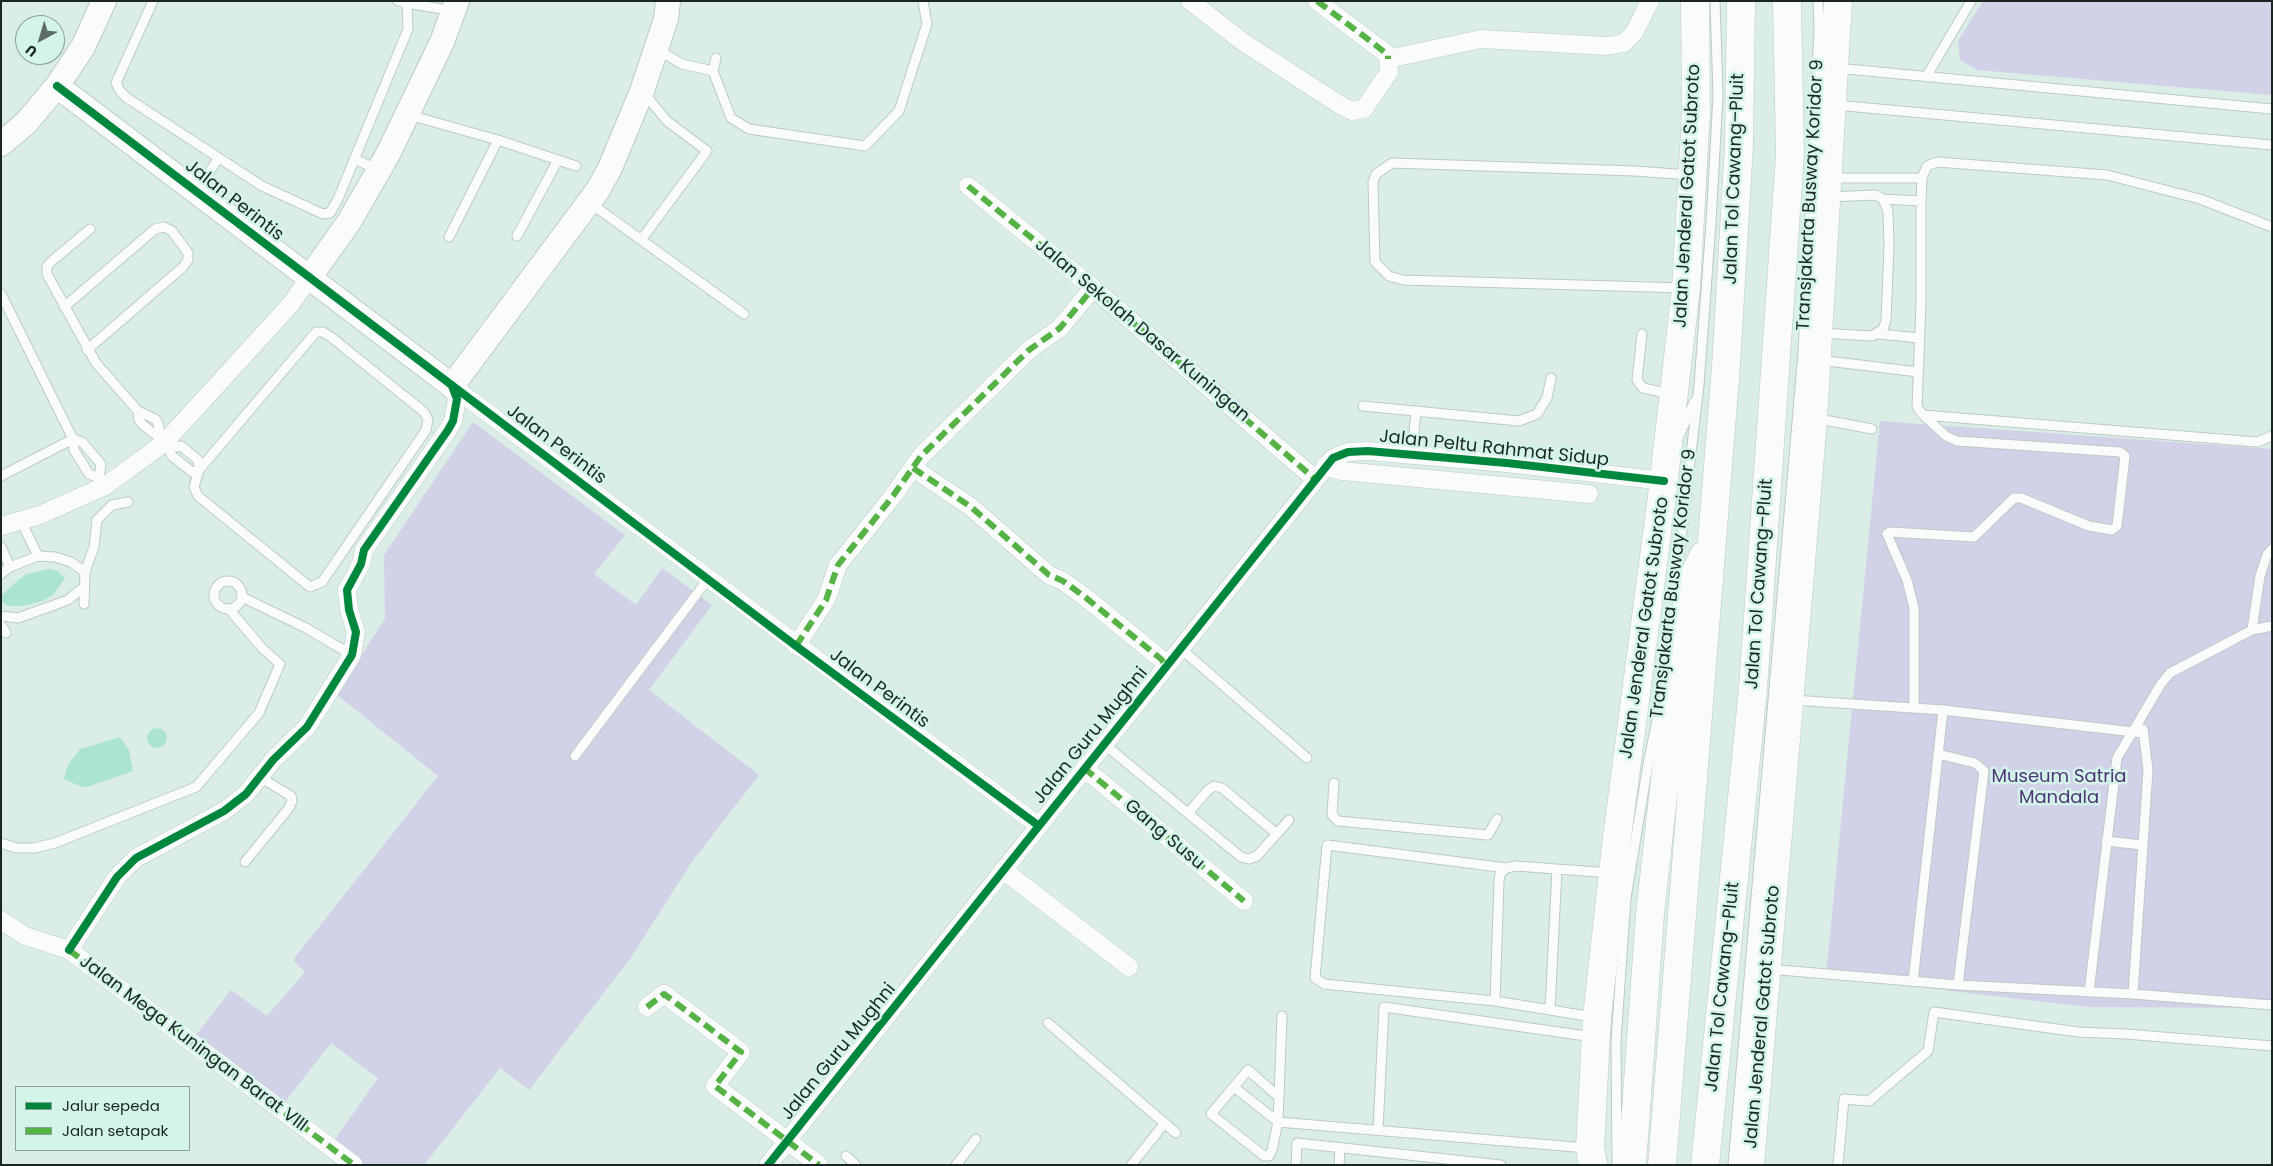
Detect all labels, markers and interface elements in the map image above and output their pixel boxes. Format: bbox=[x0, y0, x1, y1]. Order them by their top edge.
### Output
north arrow bbox=[15, 15, 65, 65]
text: U bbox=[21, 40, 41, 62]
street label: Transjakarta Busway Koridor 9 bbox=[1793, 59, 1829, 331]
street label: Jalan Jenderal Gatot Subroto bbox=[1670, 63, 1706, 329]
street label: Jalan Tol Cawang–Pluit bbox=[1721, 73, 1749, 285]
street label: Jalan Perintis bbox=[180, 156, 288, 246]
street label: Jalan Sekolah Dasar Kuningan bbox=[1030, 235, 1254, 427]
street label: Jalan Perintis bbox=[502, 400, 610, 490]
street label: Jalan Peltu Rahmat Sidup bbox=[1378, 426, 1610, 472]
street label: Transjakarta Busway Koridor 9 bbox=[1647, 448, 1701, 720]
street label: Jalan Tol Cawang–Pluit bbox=[1742, 478, 1778, 690]
street label: Jalan Jenderal Gatot Subroto bbox=[1616, 496, 1674, 760]
street label: Jalan Perintis bbox=[825, 644, 933, 734]
street label: Jalan Guru Mughni bbox=[1029, 663, 1153, 809]
park label: Museum Satria Mandala bbox=[1991, 766, 2127, 809]
street label: Gang Susu bbox=[1120, 795, 1208, 875]
street label: Jalan Tol Cawang–Pluit bbox=[1701, 881, 1745, 1093]
street label: Jalan Jenderal Gatot Subroto bbox=[1741, 884, 1785, 1150]
street label: Jalan Mega Kuningan Barat VIII bbox=[75, 951, 311, 1137]
street label: Jalan Guru Mughni bbox=[777, 979, 901, 1125]
legend bbox=[15, 1086, 190, 1151]
text: Jalur sepeda bbox=[62, 1095, 160, 1116]
text: Jalan setapak bbox=[62, 1120, 168, 1141]

